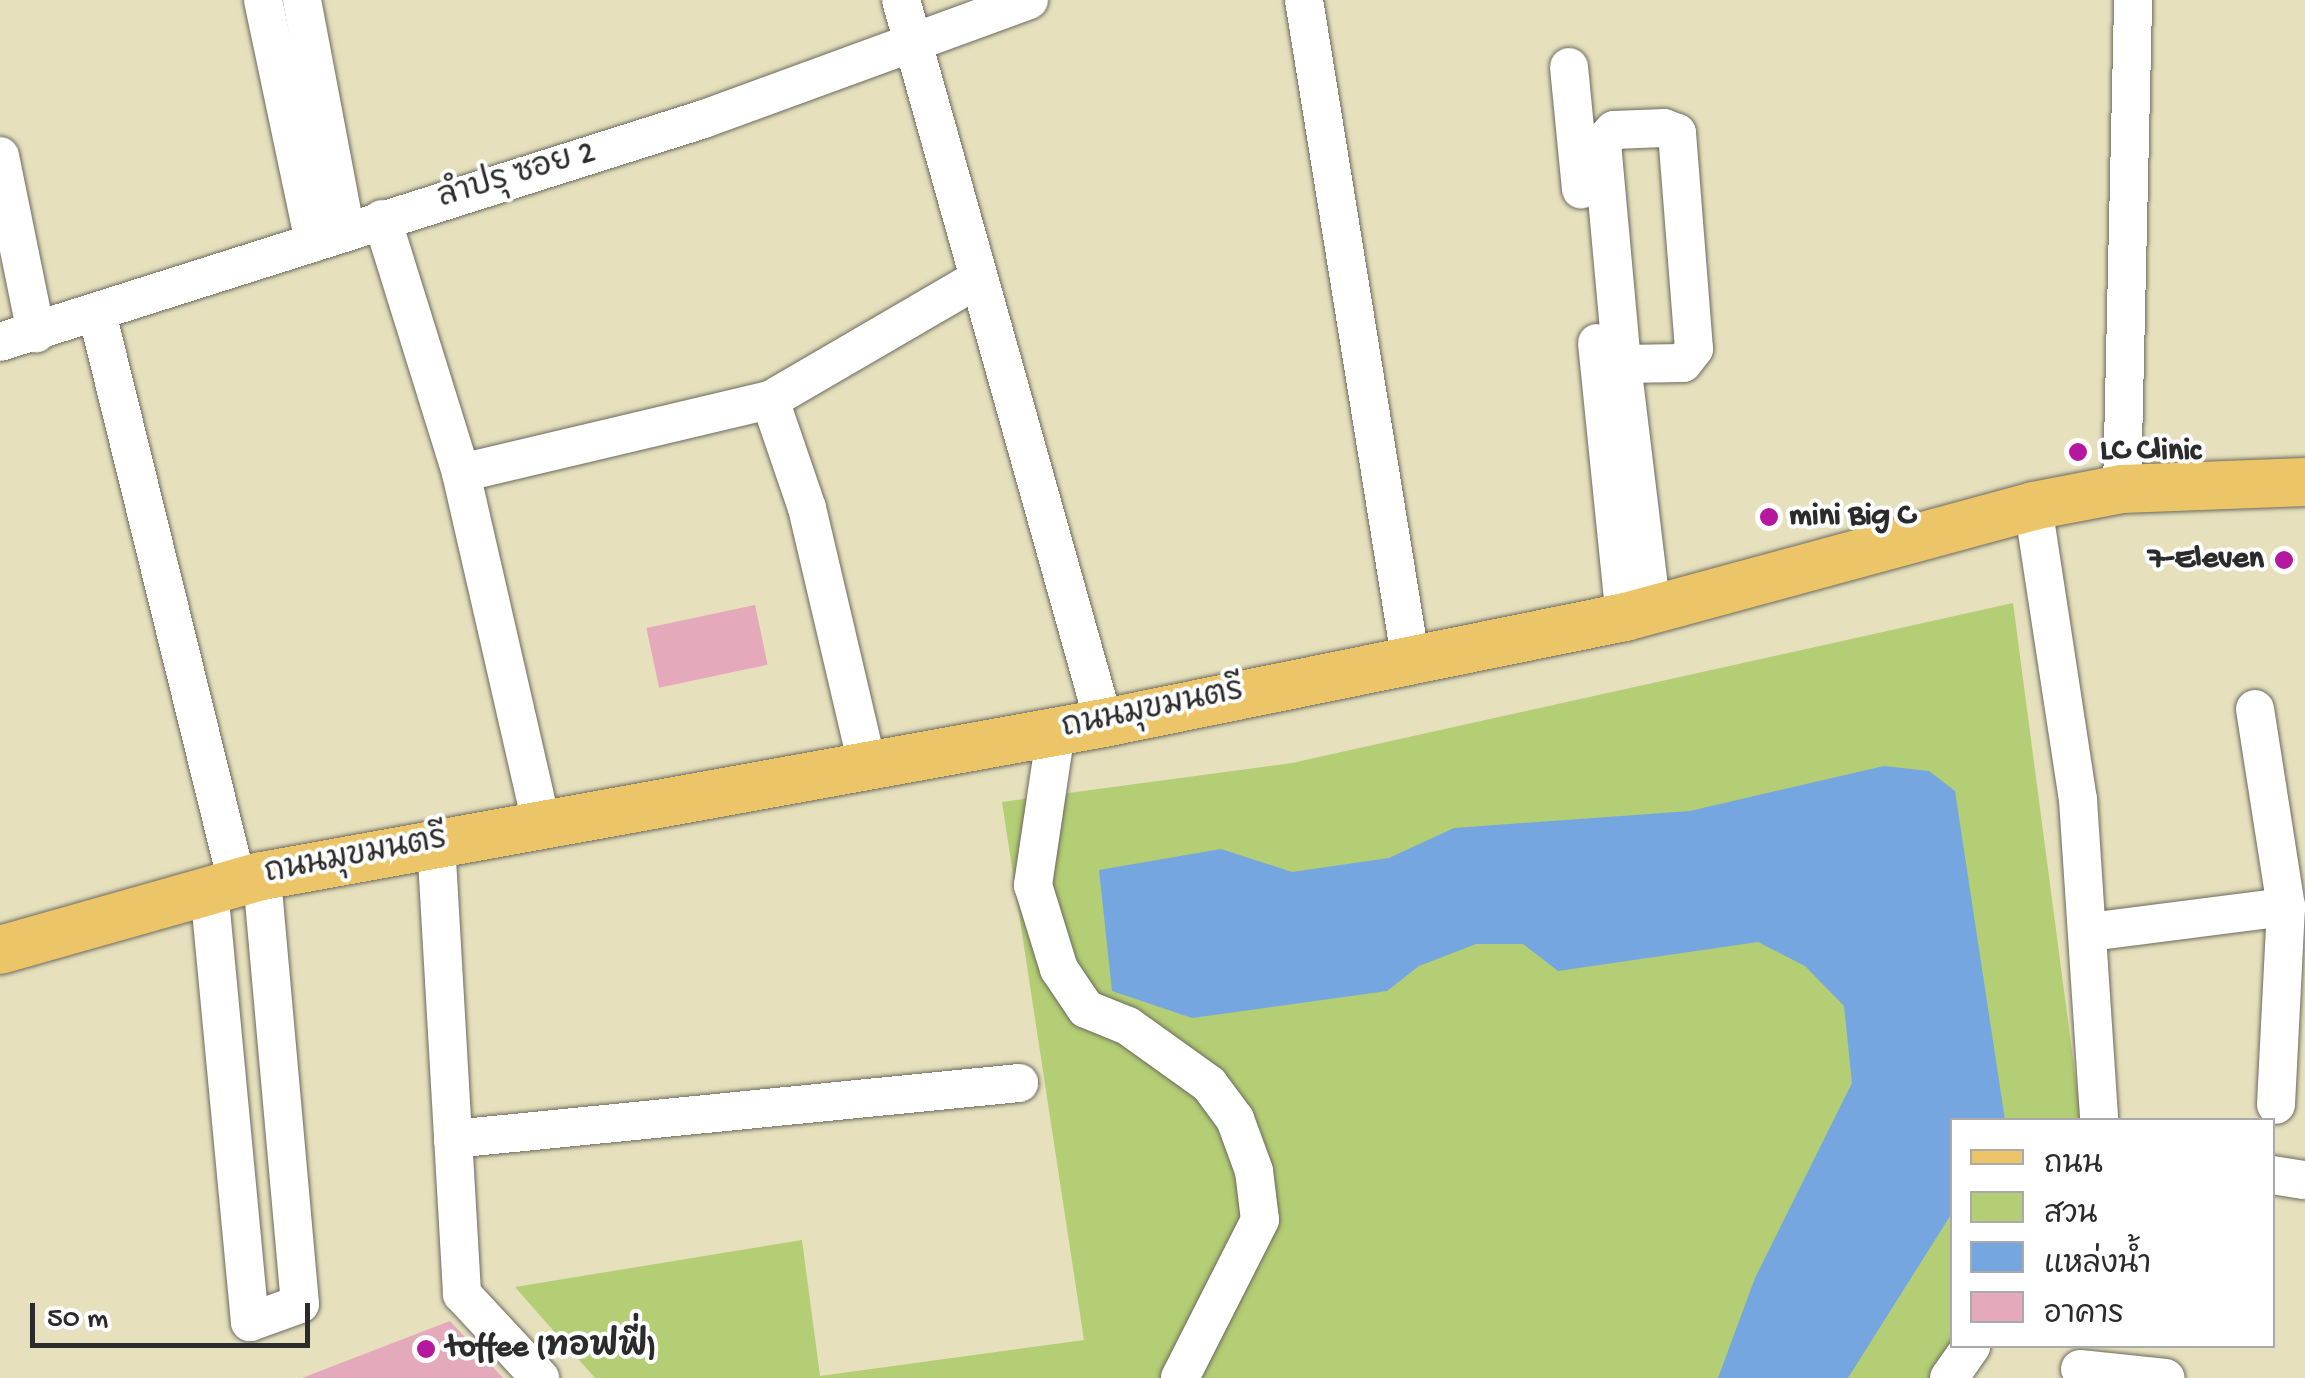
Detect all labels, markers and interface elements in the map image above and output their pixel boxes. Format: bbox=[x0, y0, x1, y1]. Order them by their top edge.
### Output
street label: ลำปรุ ซอย 2 bbox=[434, 135, 600, 219]
place label: LC Clinic bbox=[2100, 433, 2201, 471]
marker: LC Clinic bbox=[2065, 439, 2091, 465]
place label: mini Big C bbox=[1789, 498, 1915, 536]
marker: mini Big C bbox=[1758, 506, 1780, 528]
place label: 7-Eleven bbox=[2148, 541, 2264, 579]
marker: 7-Eleven bbox=[2273, 549, 2295, 571]
street label: ถนนมุขมนตรี bbox=[1059, 673, 1247, 749]
street label: ถนนมุขมนตรี bbox=[262, 822, 450, 894]
legend bbox=[1950, 1118, 2275, 1348]
text: ถนน bbox=[2044, 1149, 2103, 1184]
text: สวน bbox=[2044, 1199, 2098, 1234]
text: แหล่งน้ำ bbox=[2044, 1249, 2151, 1284]
scale bar bbox=[35, 1283, 315, 1345]
text: อาคาร bbox=[2044, 1299, 2124, 1334]
text: 50 m bbox=[47, 1303, 108, 1338]
place label: toffee (ทอฟฟี่) bbox=[446, 1330, 656, 1368]
marker: toffee (ทอฟฟี่) bbox=[415, 1338, 437, 1360]

